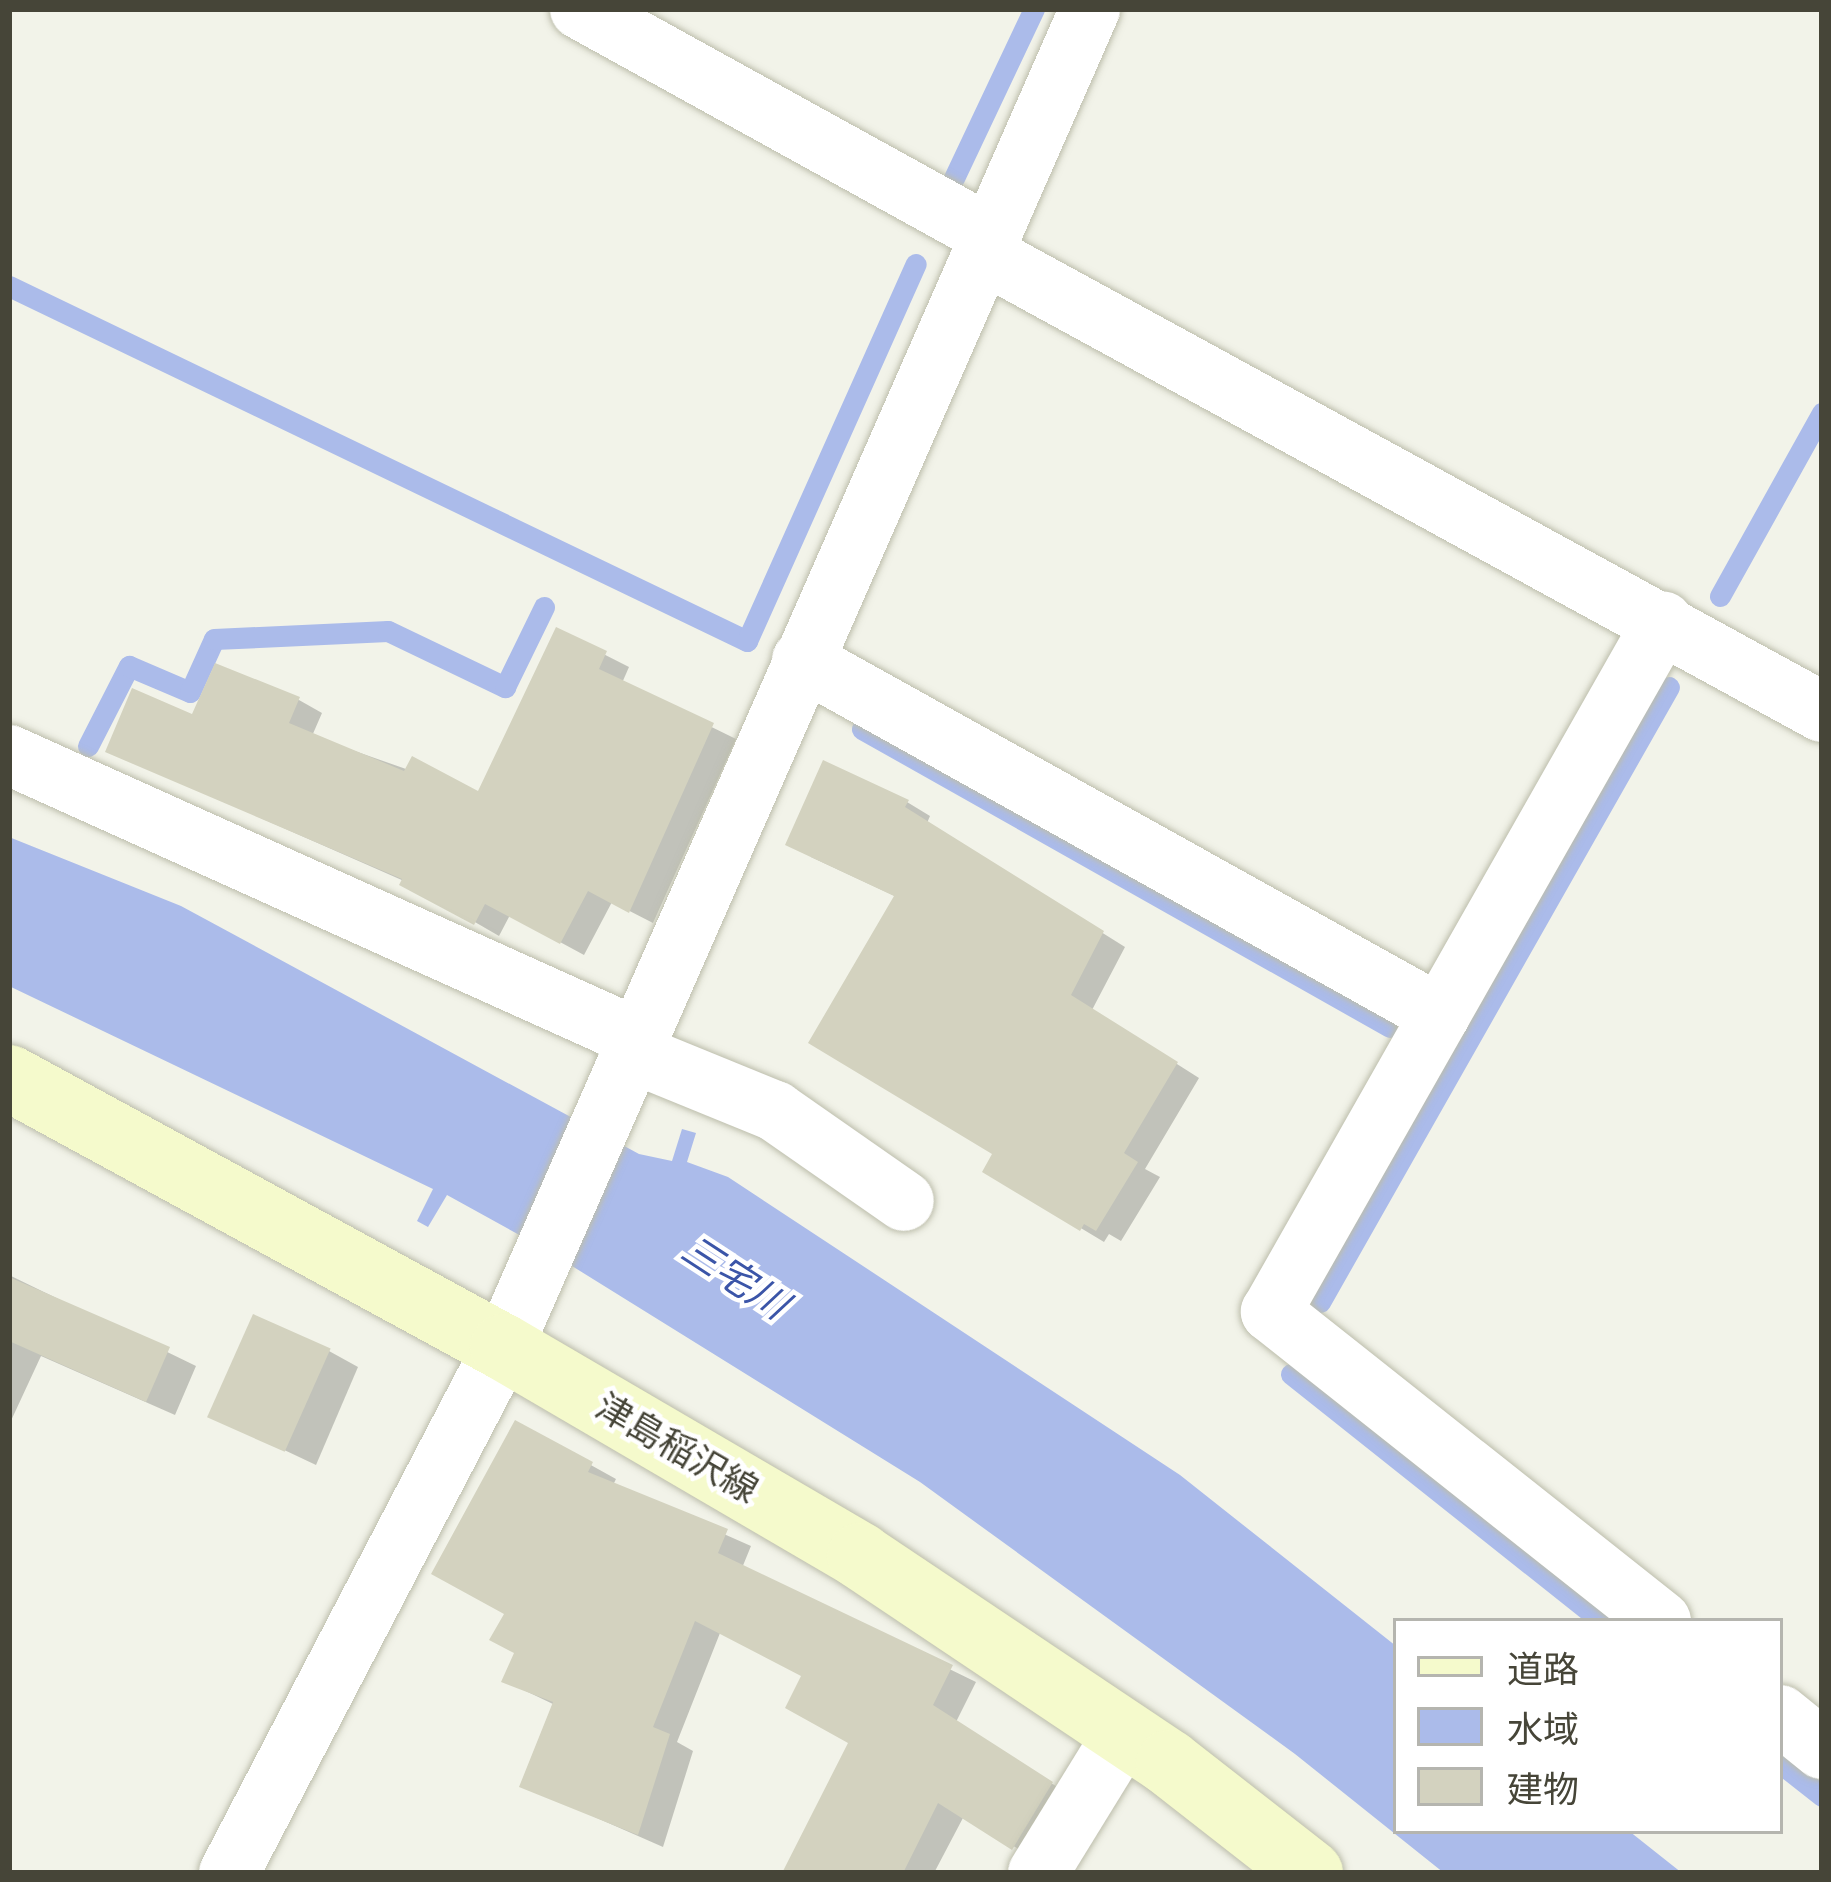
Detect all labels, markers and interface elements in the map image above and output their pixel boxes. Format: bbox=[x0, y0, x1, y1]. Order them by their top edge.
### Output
water label: 三宅川 bbox=[673, 1226, 797, 1328]
street label: 津島稲沢線 bbox=[588, 1384, 766, 1512]
legend bbox=[1393, 1618, 1783, 1834]
text: 道路 bbox=[1507, 1647, 1579, 1691]
text: 水域 bbox=[1507, 1707, 1579, 1751]
text: 建物 bbox=[1507, 1767, 1579, 1811]

